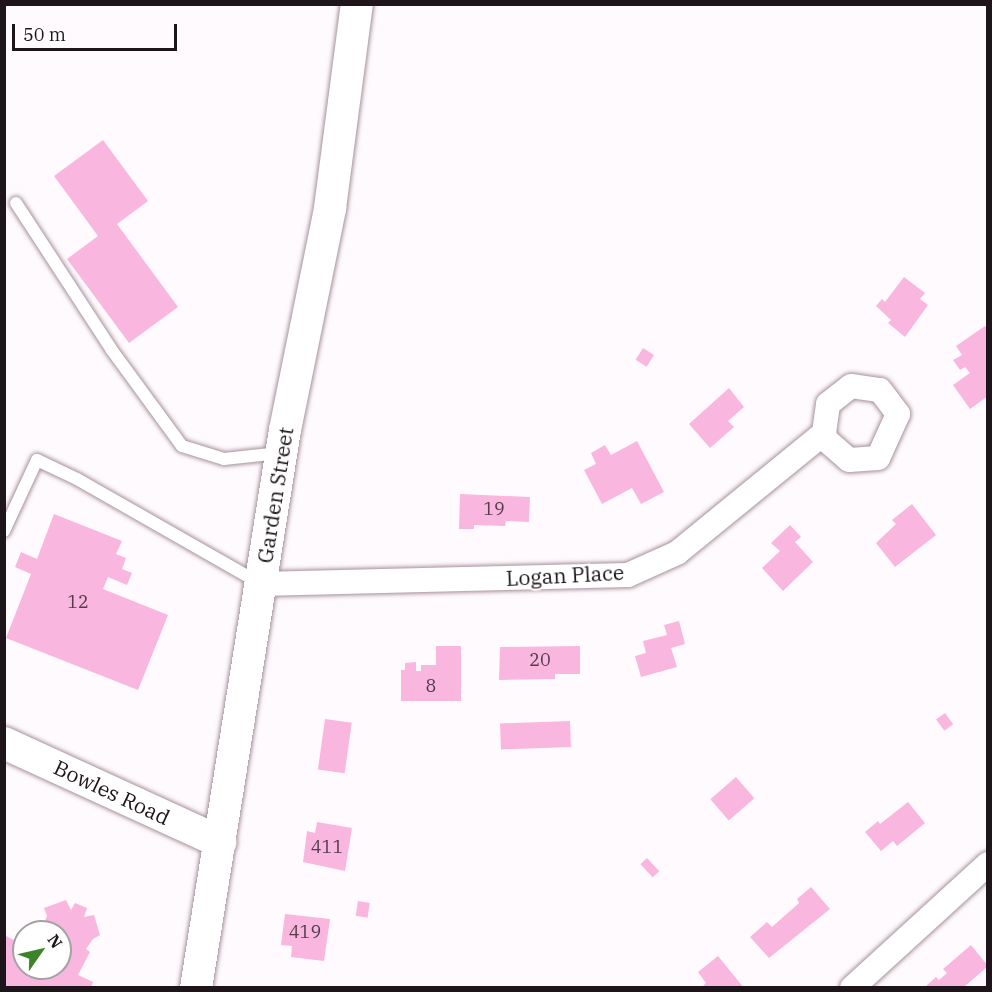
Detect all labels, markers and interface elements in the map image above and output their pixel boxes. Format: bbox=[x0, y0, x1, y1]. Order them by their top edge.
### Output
scale bar bbox=[15, 12, 180, 50]
text: 50 m bbox=[23, 23, 66, 46]
street label: Garden Street bbox=[252, 425, 298, 565]
house number: 19 bbox=[483, 498, 505, 520]
street label: Logan Place bbox=[505, 559, 625, 591]
house number: 12 bbox=[67, 591, 89, 613]
house number: 20 bbox=[529, 649, 551, 671]
house number: 8 bbox=[426, 675, 436, 697]
street label: Bowles Road bbox=[50, 754, 174, 830]
house number: 411 bbox=[311, 836, 343, 858]
north arrow bbox=[12, 920, 72, 980]
house number: 419 bbox=[289, 921, 321, 943]
text: N bbox=[43, 930, 67, 952]

